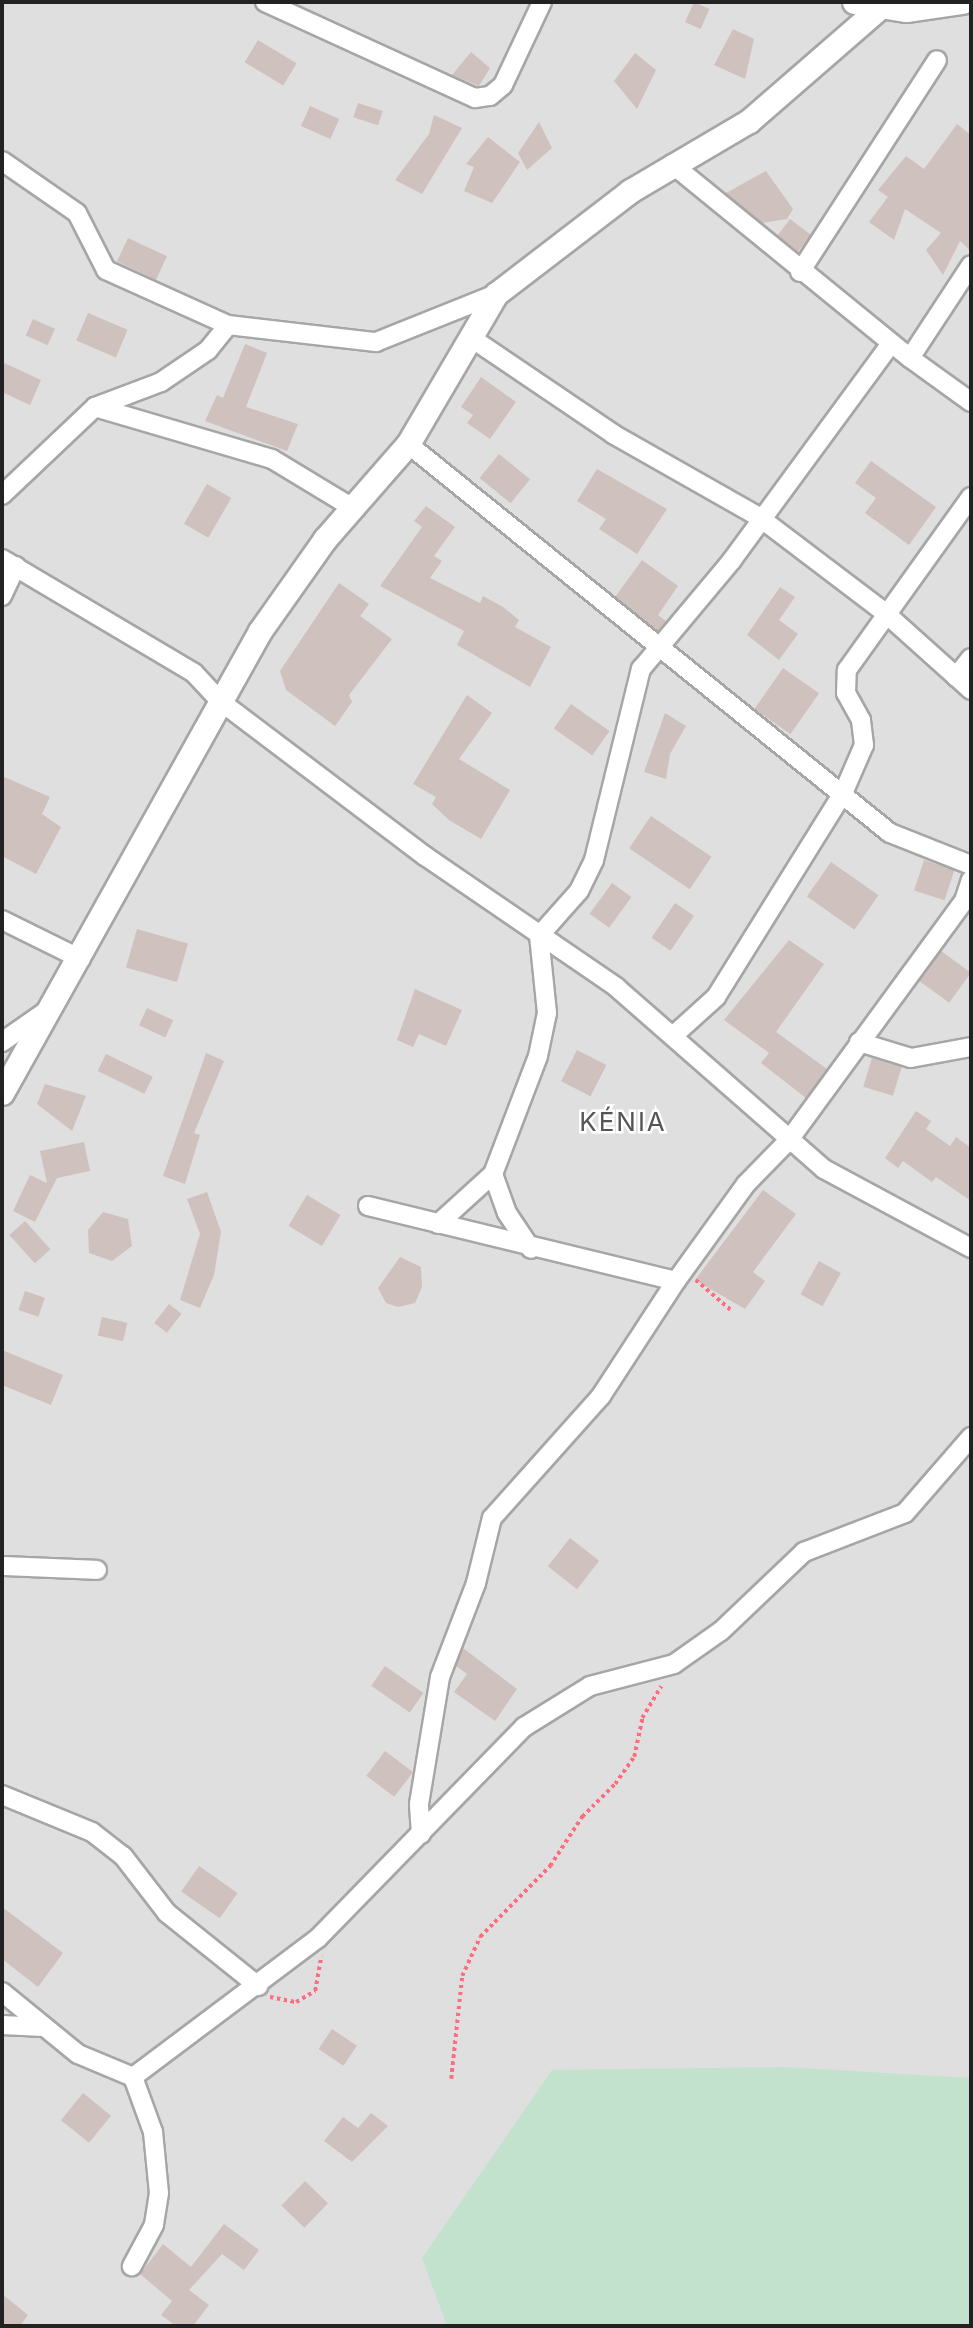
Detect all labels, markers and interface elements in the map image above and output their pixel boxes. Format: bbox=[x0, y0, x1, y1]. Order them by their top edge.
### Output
district label: KÉNIA bbox=[580, 1106, 666, 1138]

